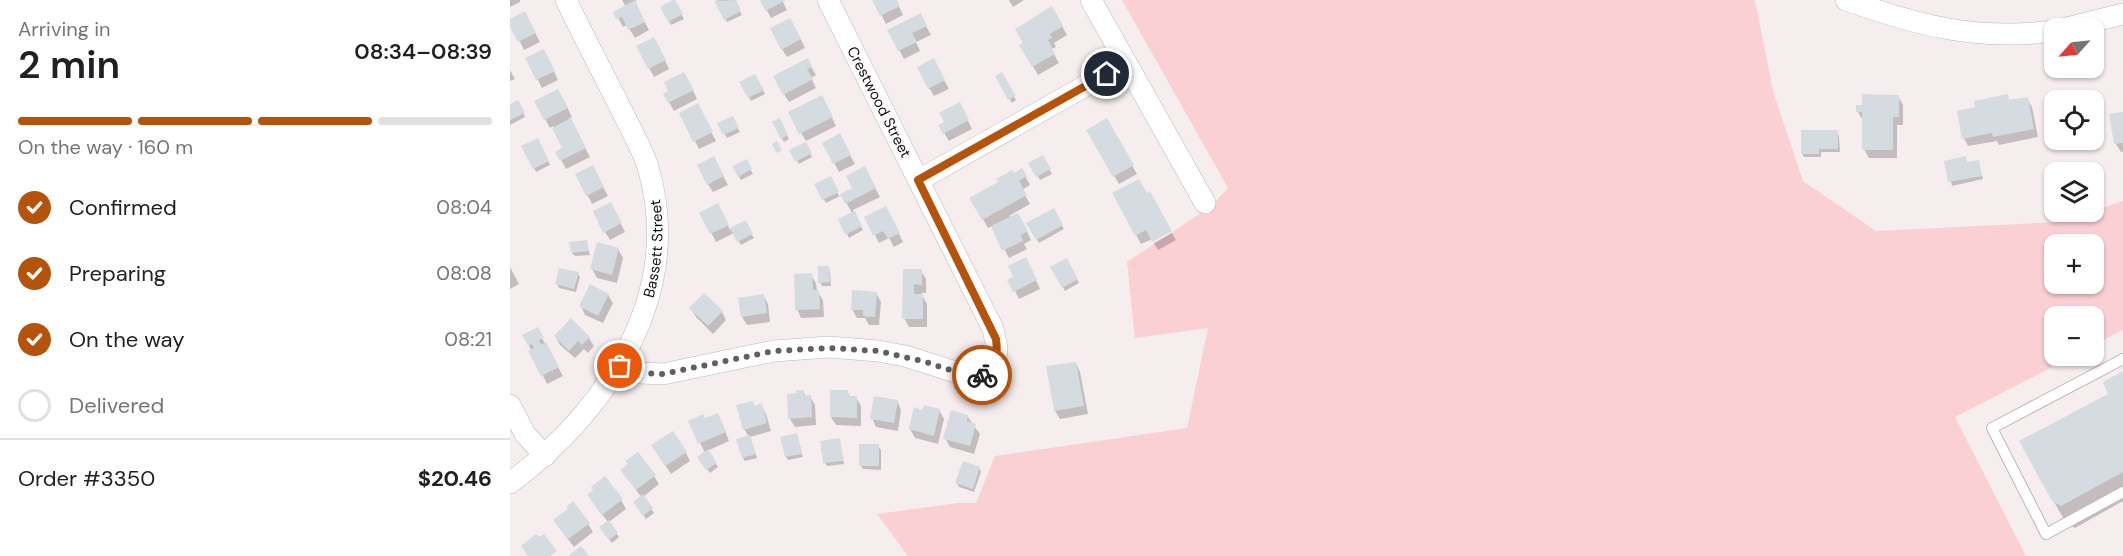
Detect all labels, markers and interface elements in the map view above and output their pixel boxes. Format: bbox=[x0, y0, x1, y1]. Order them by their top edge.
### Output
text: Arriving in bbox=[18, 16, 110, 42]
north arrow bbox=[2044, 18, 2104, 78]
map controls bbox=[2044, 18, 2104, 366]
text: 08:34–08:39 bbox=[354, 37, 492, 66]
text: 2 min bbox=[18, 39, 120, 90]
street label: Crestwood Street bbox=[842, 43, 916, 161]
pin bbox=[1081, 48, 1132, 99]
icon: home bbox=[1090, 57, 1123, 90]
button: locate bbox=[2044, 90, 2104, 150]
text: On the way · 160 m bbox=[18, 134, 193, 160]
button: layers bbox=[2044, 162, 2104, 222]
icon: check bbox=[18, 191, 51, 224]
text: Confirmed bbox=[69, 193, 177, 222]
text: 08:04 bbox=[436, 194, 492, 220]
street label: Bassett Street bbox=[639, 198, 667, 300]
button: + bbox=[2044, 234, 2104, 294]
icon: check bbox=[18, 257, 51, 290]
text: Preparing bbox=[69, 259, 166, 288]
text: 08:08 bbox=[436, 260, 492, 286]
button: − bbox=[2044, 306, 2104, 366]
icon: check bbox=[18, 323, 51, 356]
text: On the way bbox=[69, 325, 184, 354]
text: 08:21 bbox=[444, 326, 492, 352]
pin bbox=[594, 340, 645, 391]
courier bbox=[952, 345, 1012, 405]
icon: bag bbox=[603, 349, 636, 382]
icon: bike bbox=[966, 359, 999, 392]
text: Delivered bbox=[69, 391, 164, 420]
text: Order #3350 bbox=[18, 464, 155, 493]
text: $20.46 bbox=[418, 464, 492, 493]

